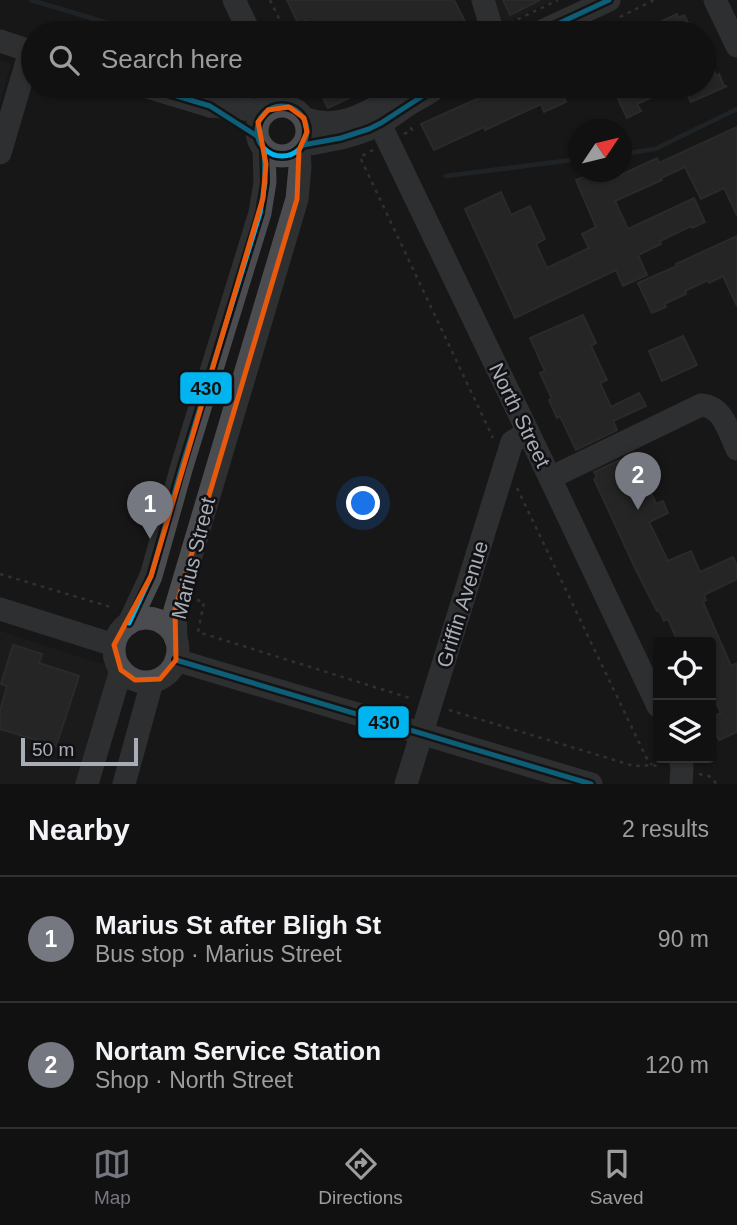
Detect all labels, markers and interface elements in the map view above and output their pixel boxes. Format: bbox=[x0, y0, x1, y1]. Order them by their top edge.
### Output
search box bbox=[21, 21, 716, 98]
icon: search bbox=[45, 41, 83, 79]
text: Search here bbox=[101, 44, 243, 74]
north arrow bbox=[569, 119, 632, 182]
street label: North Street bbox=[485, 359, 555, 471]
line badge: 430 bbox=[179, 371, 233, 405]
text: 430 bbox=[190, 378, 222, 399]
pin: 2 bbox=[615, 452, 661, 510]
pin: 1 bbox=[127, 481, 173, 539]
your location bbox=[346, 486, 380, 520]
street label: Marius Street bbox=[167, 494, 219, 621]
street label: Griffin Avenue bbox=[432, 538, 492, 670]
map controls bbox=[653, 637, 716, 763]
button: locate bbox=[653, 637, 716, 700]
button: layers bbox=[653, 700, 716, 763]
line badge: 430 bbox=[357, 705, 410, 739]
text: 430 bbox=[368, 712, 400, 733]
scale bar bbox=[21, 735, 138, 767]
text: 50 m bbox=[32, 739, 74, 760]
text: Nearby bbox=[28, 813, 130, 846]
text: 2 results bbox=[622, 816, 709, 842]
text: Marius St after Bligh St bbox=[95, 910, 381, 940]
text: 1 bbox=[45, 926, 57, 952]
text: 90 m bbox=[658, 926, 709, 952]
text: Bus stop · Marius Street bbox=[95, 941, 342, 967]
text: Nortam Service Station bbox=[95, 1036, 381, 1066]
text: 2 bbox=[45, 1052, 57, 1078]
text: 120 m bbox=[645, 1052, 709, 1078]
text: Shop · North Street bbox=[95, 1067, 293, 1093]
tab: Map bbox=[93, 1145, 131, 1209]
tab: Directions bbox=[318, 1145, 403, 1209]
tab: Saved bbox=[590, 1145, 644, 1209]

